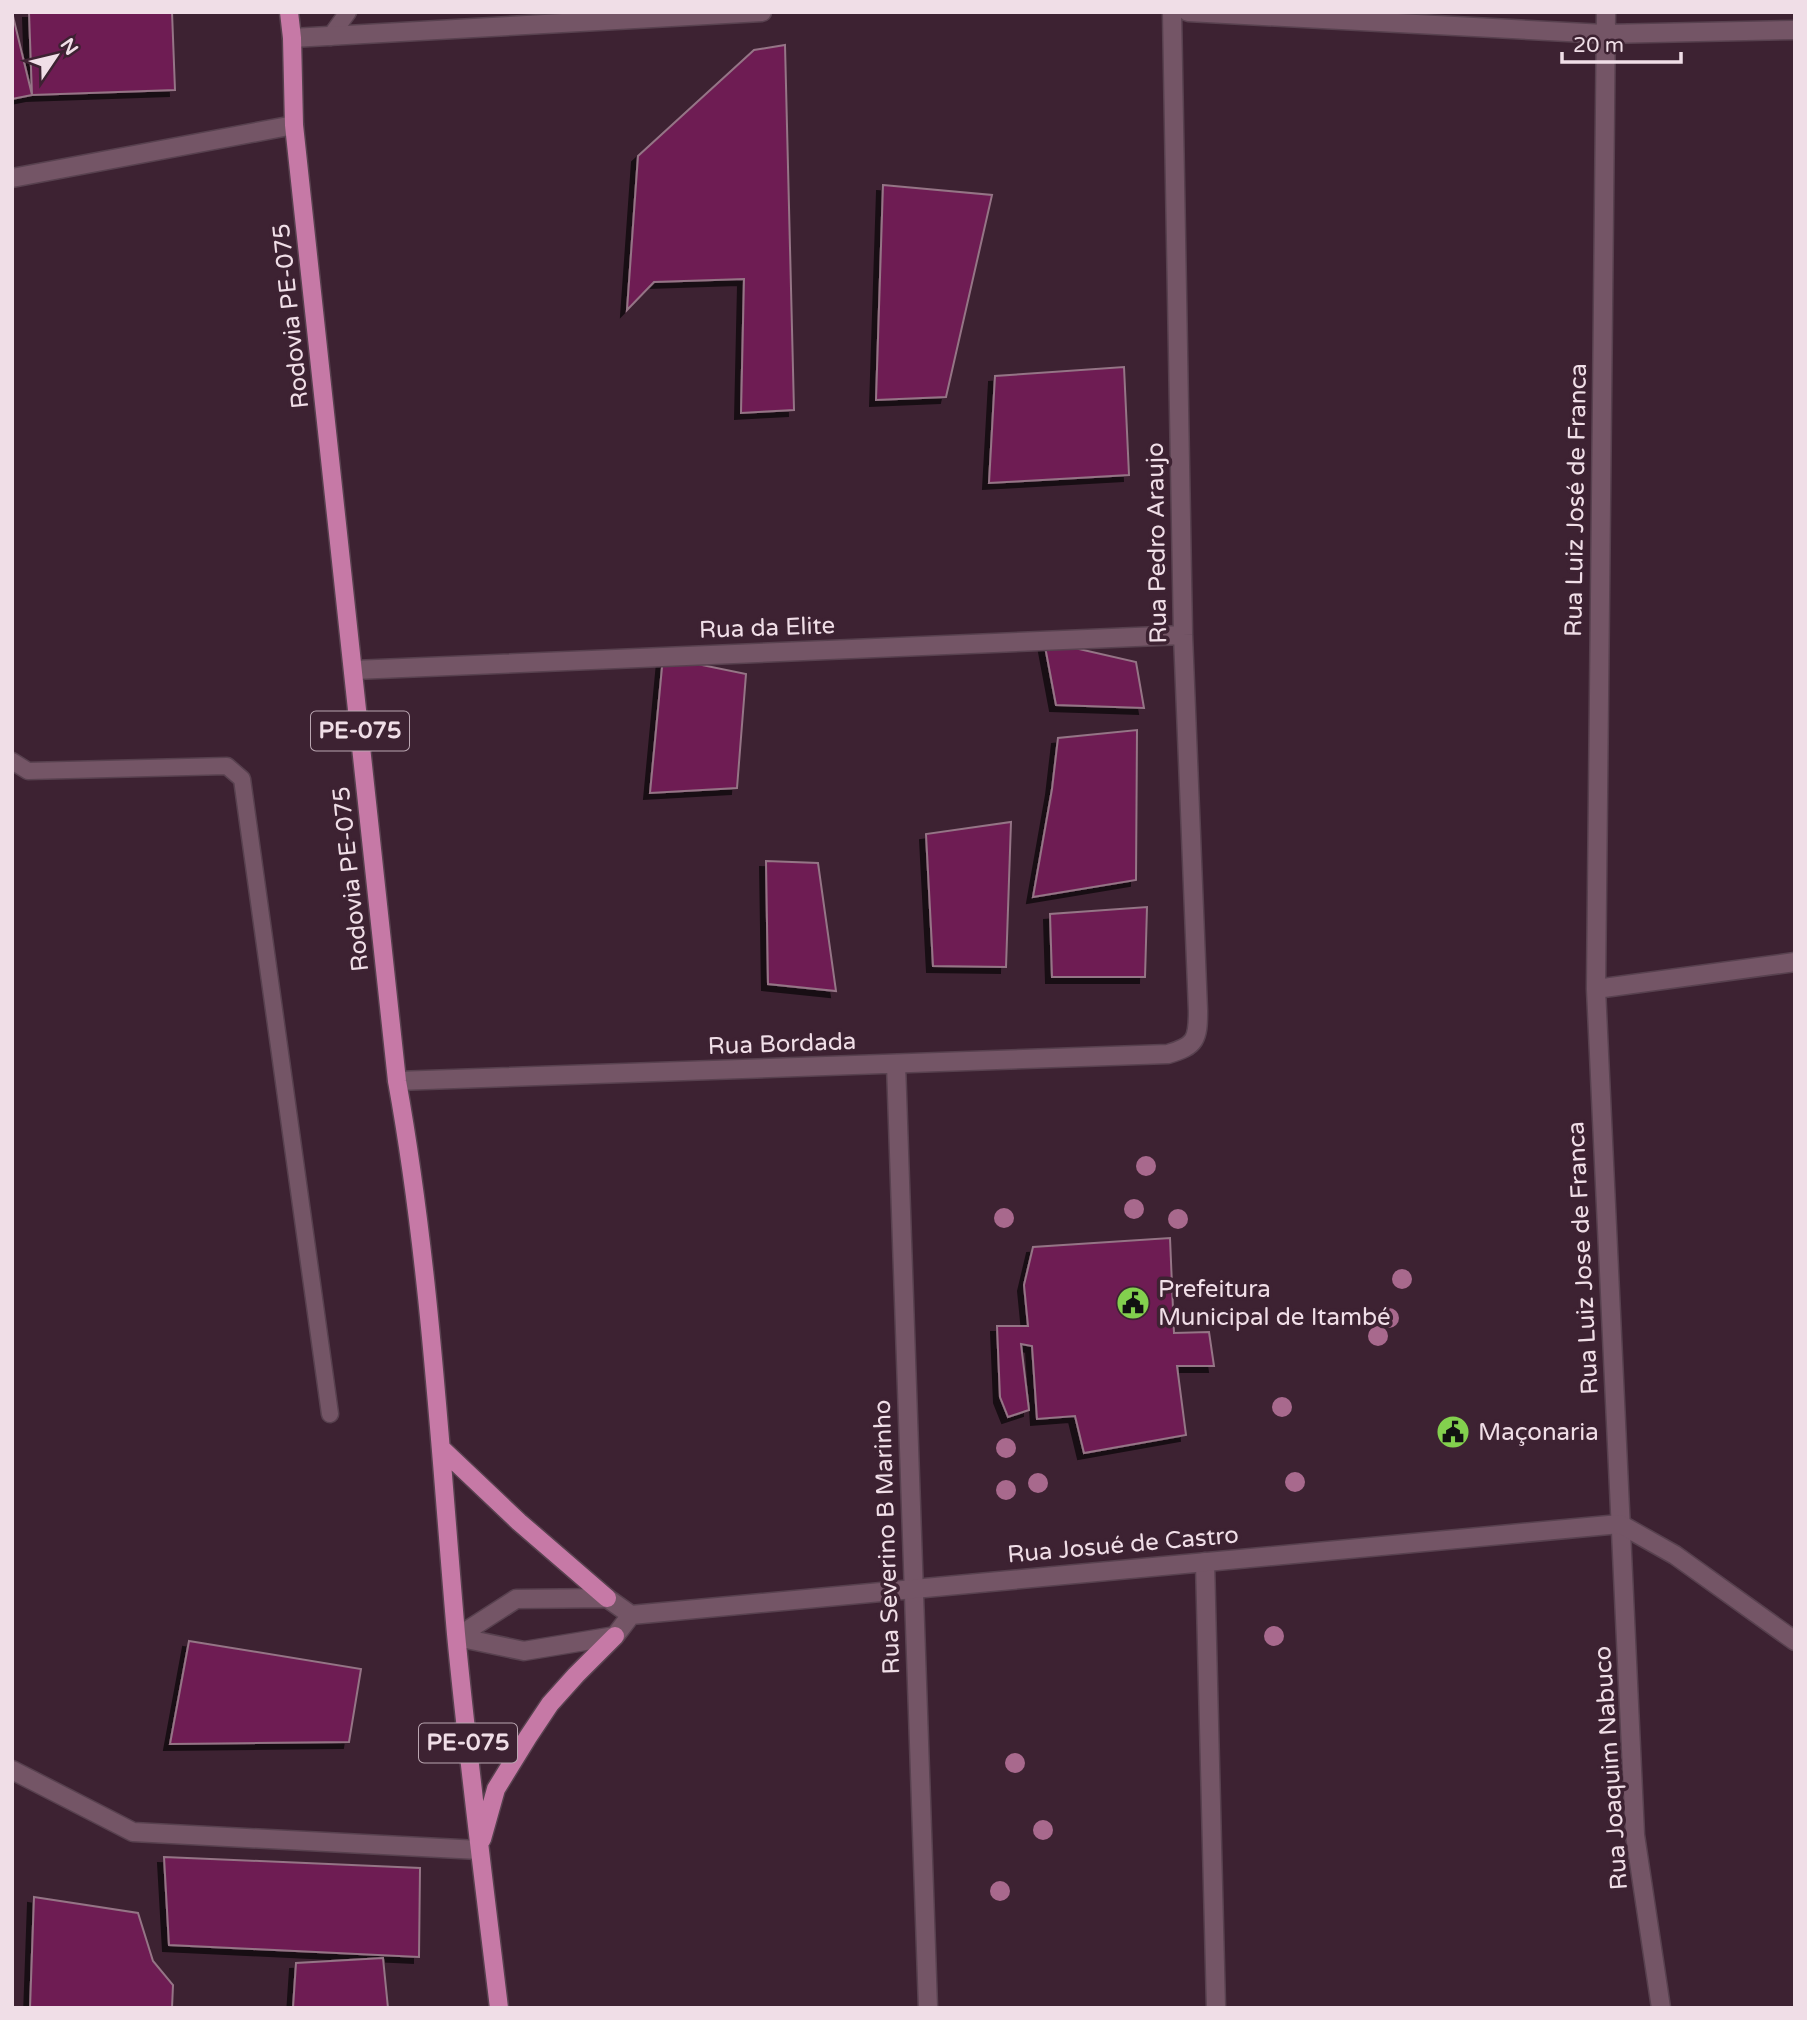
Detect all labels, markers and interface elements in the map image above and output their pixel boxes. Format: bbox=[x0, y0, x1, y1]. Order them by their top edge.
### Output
north arrow bbox=[21, 21, 91, 91]
scale bar bbox=[1562, 21, 1681, 65]
text: 20 m bbox=[1573, 33, 1624, 58]
text: N bbox=[56, 34, 82, 59]
street label: Rodovia PE-075 bbox=[267, 222, 315, 410]
street label: Rua Luiz José de Franca bbox=[1559, 363, 1593, 637]
street label: Rua Pedro Araujo bbox=[1141, 442, 1173, 644]
street label: Rua da Elite bbox=[698, 611, 836, 645]
road number: PE-075 bbox=[311, 712, 409, 750]
street label: Rodovia PE-075 bbox=[327, 785, 375, 973]
street label: Rua Bordada bbox=[707, 1027, 857, 1061]
street label: Rua Luiz Jose de Franca bbox=[1561, 1121, 1605, 1395]
place label: Prefeitura Municipal de Itambé bbox=[1158, 1275, 1391, 1332]
public building icon: Prefeitura Municipal de Itambé bbox=[1114, 1284, 1152, 1322]
street label: Rua Severino B Marinho bbox=[868, 1399, 906, 1675]
public building icon: Maçonaria bbox=[1434, 1413, 1472, 1451]
place label: Maçonaria bbox=[1478, 1418, 1599, 1447]
street label: Rua Josué de Castro bbox=[1006, 1520, 1240, 1570]
street label: Rua Joaquim Nabuco bbox=[1588, 1645, 1634, 1891]
road number: PE-075 bbox=[419, 1724, 517, 1762]

